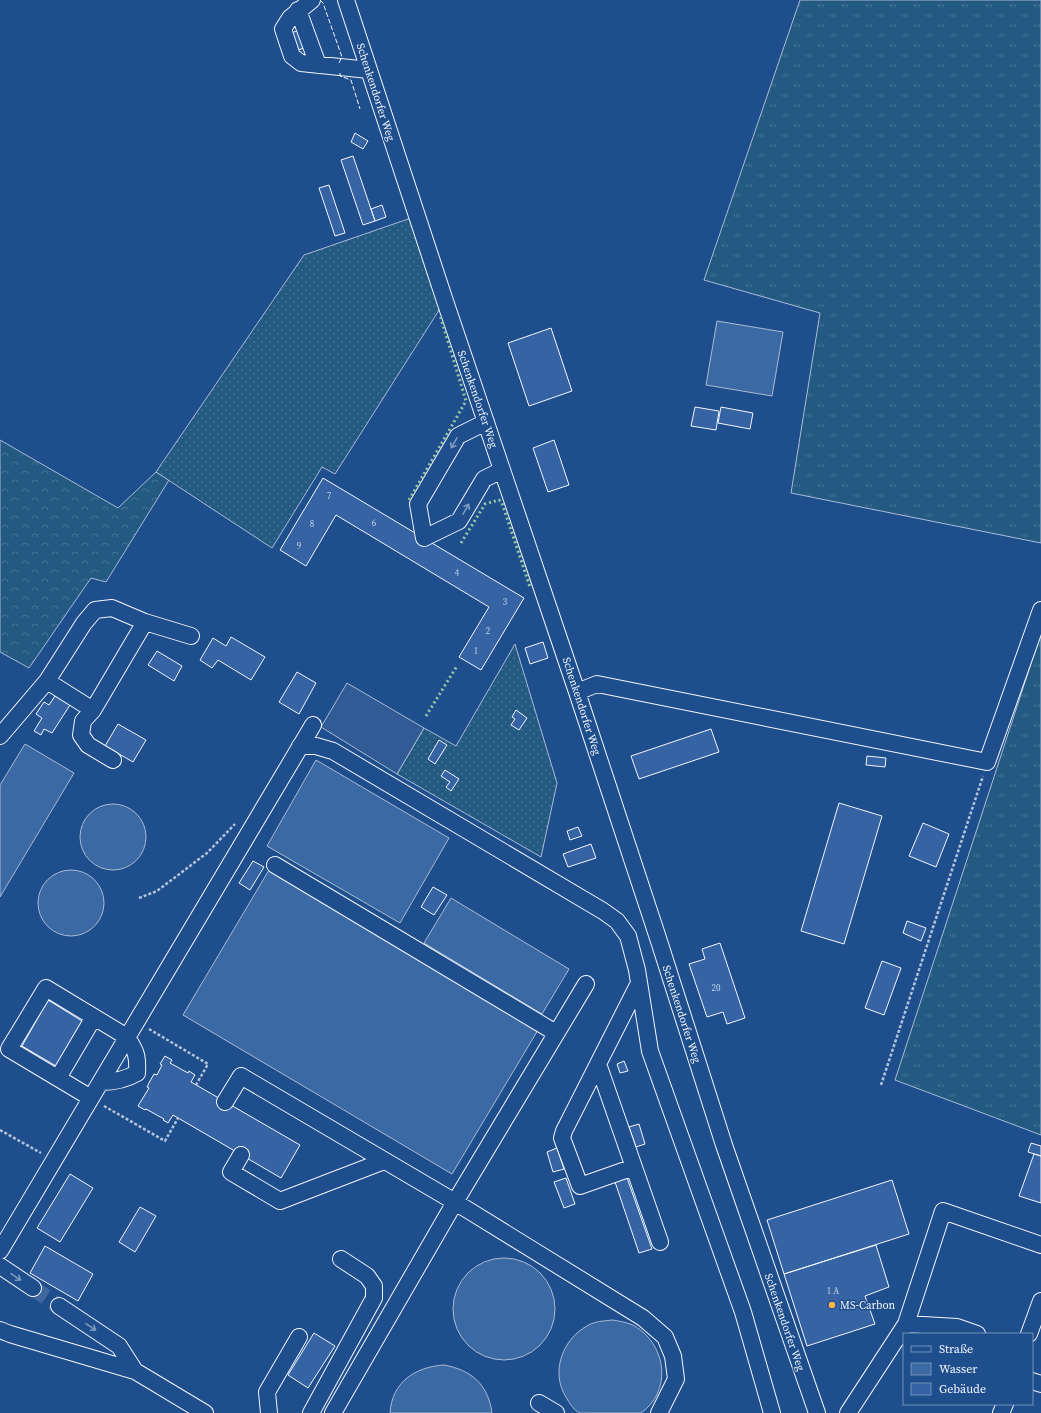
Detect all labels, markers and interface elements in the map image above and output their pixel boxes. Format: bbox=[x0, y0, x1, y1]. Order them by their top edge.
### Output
street label: Schenkendorfer Weg bbox=[353, 41, 399, 143]
street label: Schenkendorfer Weg bbox=[454, 348, 501, 450]
one-way arrow bbox=[449, 437, 457, 449]
house number: 7 bbox=[327, 490, 332, 502]
one-way arrow bbox=[463, 503, 471, 515]
house number: 6 bbox=[372, 517, 377, 529]
house number: 8 bbox=[310, 518, 315, 530]
house number: 9 bbox=[297, 540, 302, 552]
house number: 4 bbox=[455, 567, 460, 579]
house number: 3 bbox=[503, 596, 508, 608]
house number: 2 bbox=[486, 625, 491, 637]
house number: 1 bbox=[474, 645, 478, 657]
street label: Schenkendorfer Weg bbox=[559, 655, 605, 757]
street label: Schenkendorfer Weg bbox=[659, 963, 705, 1065]
house number: 20 bbox=[711, 982, 721, 994]
street label: Schenkendorfer Weg bbox=[761, 1271, 808, 1373]
one-way arrow bbox=[11, 1273, 22, 1281]
house number: 1 A bbox=[827, 1285, 839, 1297]
place label: MS-Carbon bbox=[840, 1298, 895, 1313]
marker: MS-Carbon bbox=[827, 1300, 837, 1310]
one-way arrow bbox=[85, 1323, 96, 1331]
legend bbox=[903, 1333, 1033, 1405]
text: Straße bbox=[939, 1341, 973, 1357]
text: Wasser bbox=[939, 1361, 977, 1377]
text: Gebäude bbox=[939, 1381, 986, 1397]

